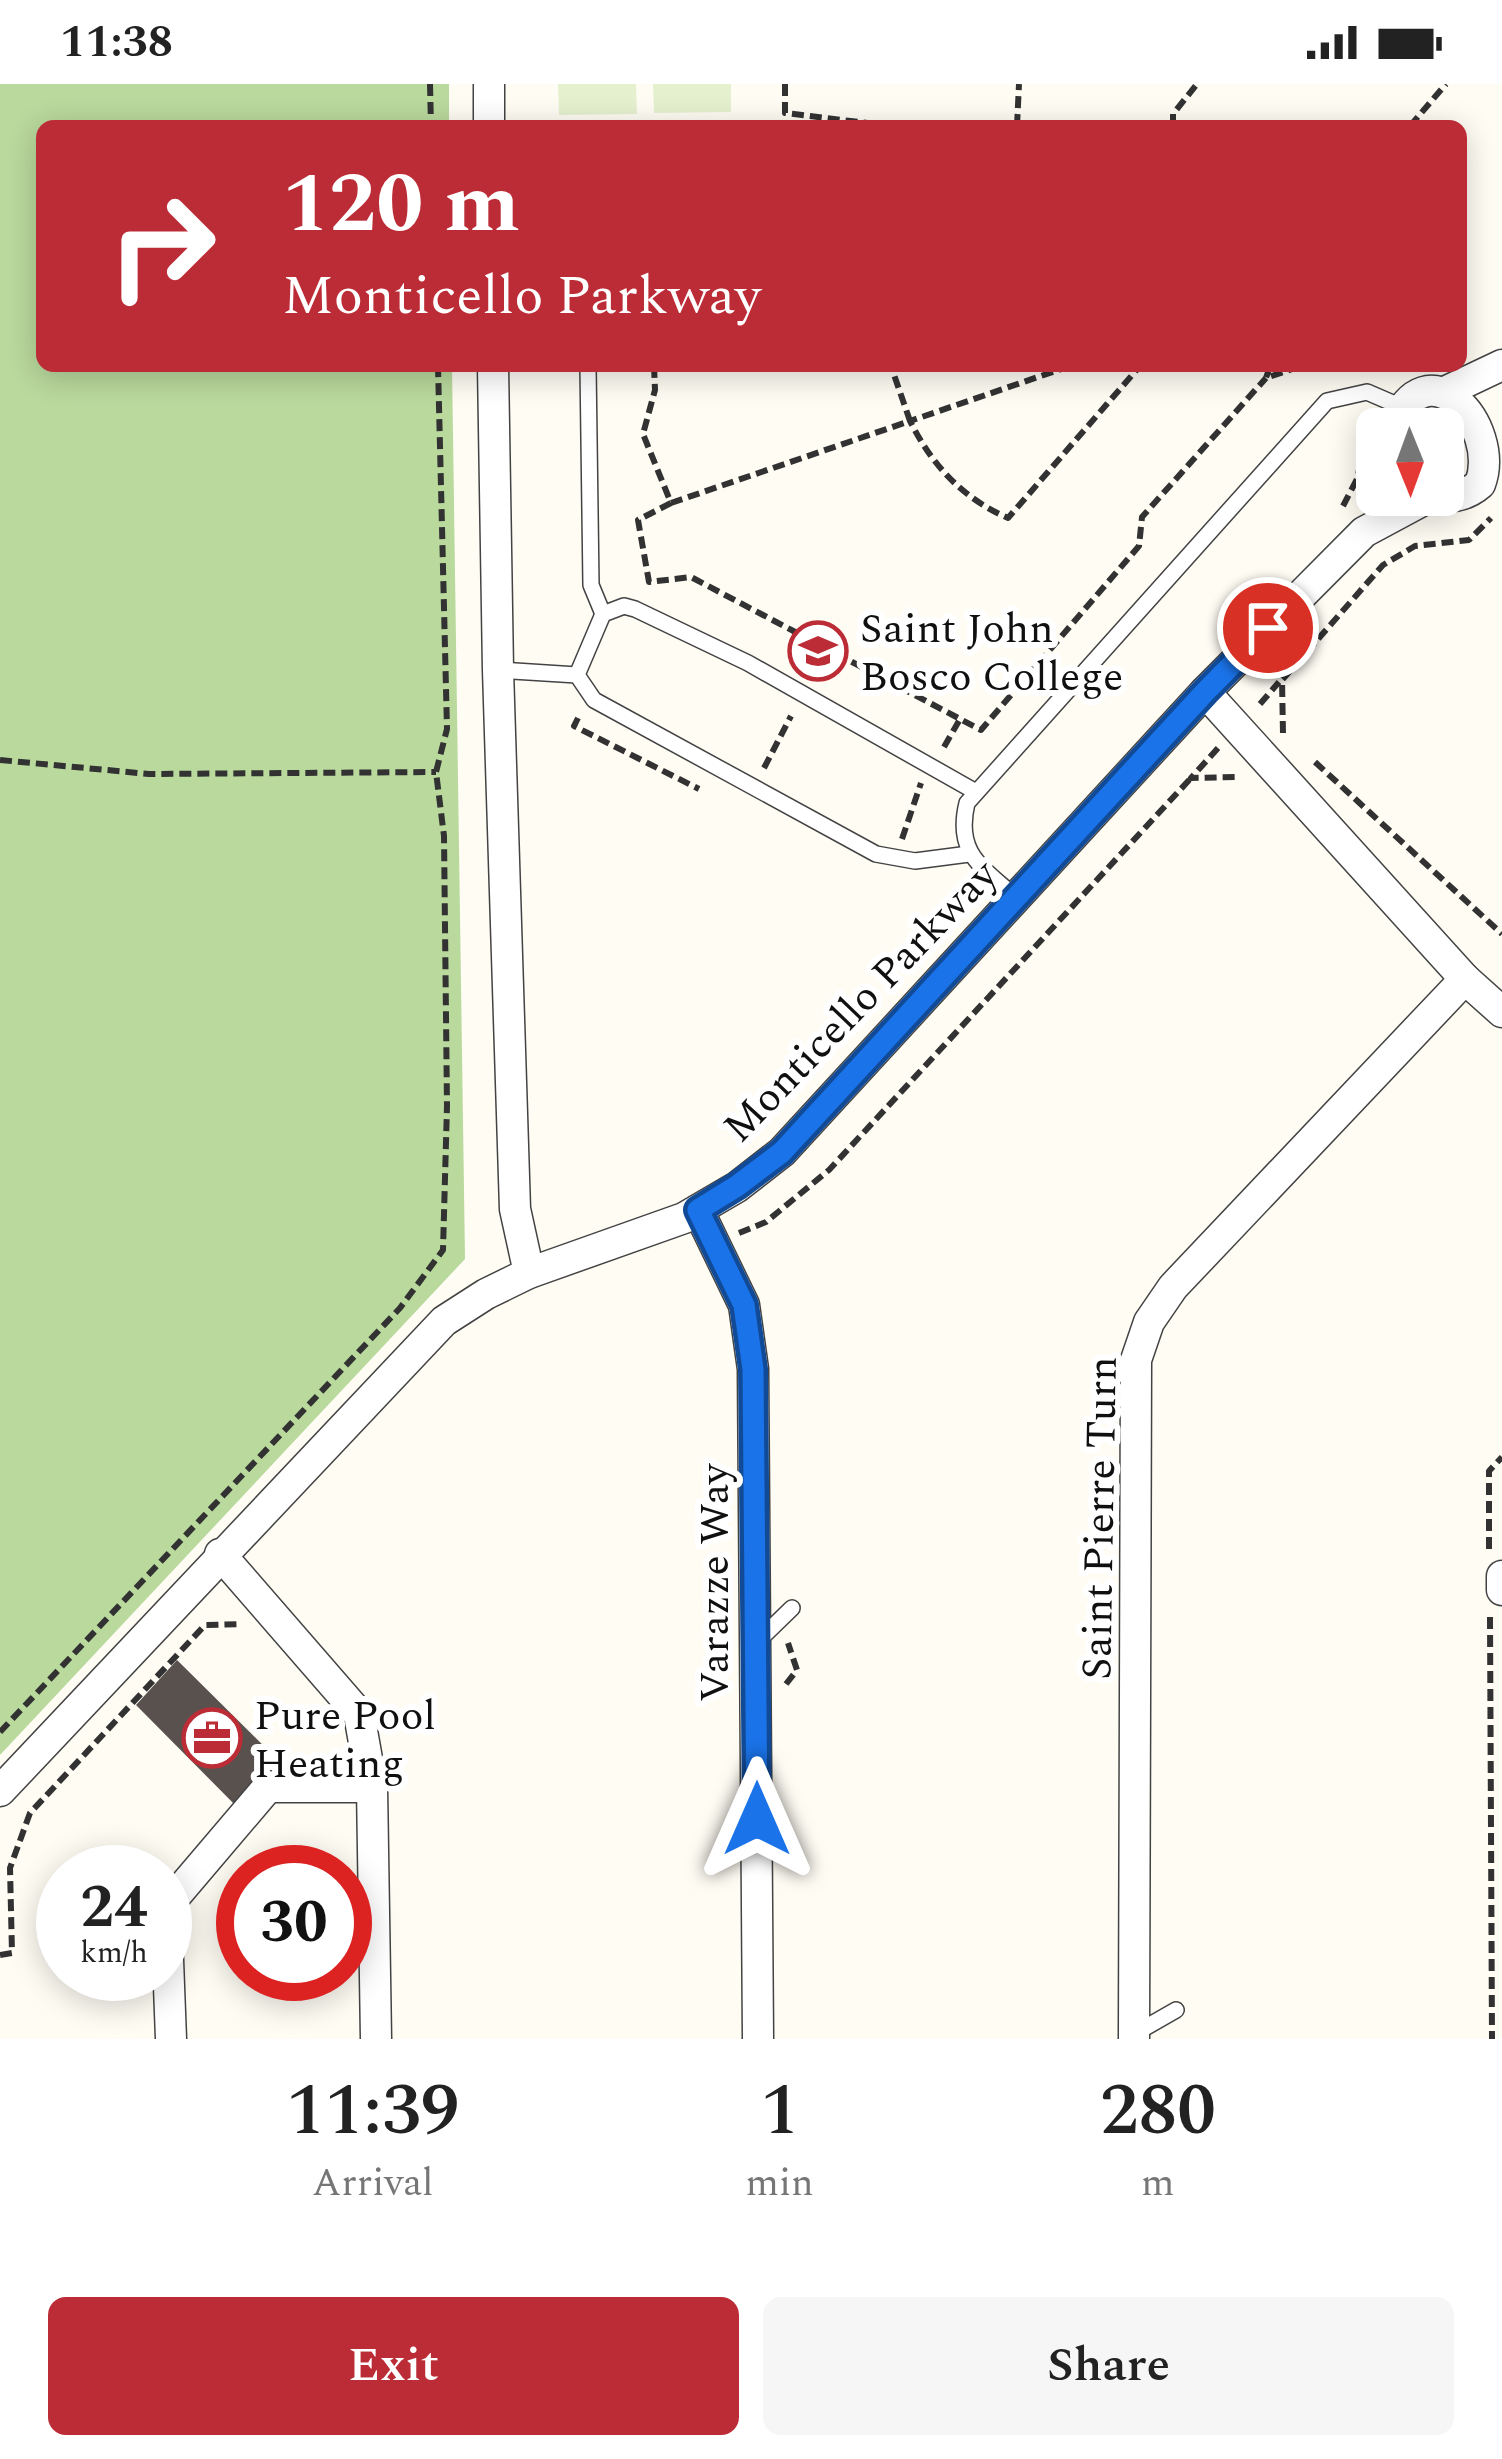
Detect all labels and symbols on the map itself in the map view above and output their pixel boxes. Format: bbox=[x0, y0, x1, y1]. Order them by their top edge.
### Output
north arrow bbox=[1356, 408, 1464, 516]
pin bbox=[1217, 577, 1319, 679]
place label: Saint John Bosco College bbox=[860, 598, 1123, 709]
school or university icon: Saint John Bosco College bbox=[787, 620, 849, 682]
street label: Monticello Parkway bbox=[709, 845, 1014, 1158]
street label: Saint Pierre Turn bbox=[1066, 1356, 1135, 1680]
street label: Varazze Way bbox=[684, 1462, 747, 1702]
place label: Pure Pool Heating bbox=[254, 1685, 436, 1796]
office icon: Pure Pool Heating bbox=[181, 1707, 243, 1769]
position arrow bbox=[694, 1756, 820, 1882]
speed limit sign: 30 bbox=[216, 1845, 372, 2001]

